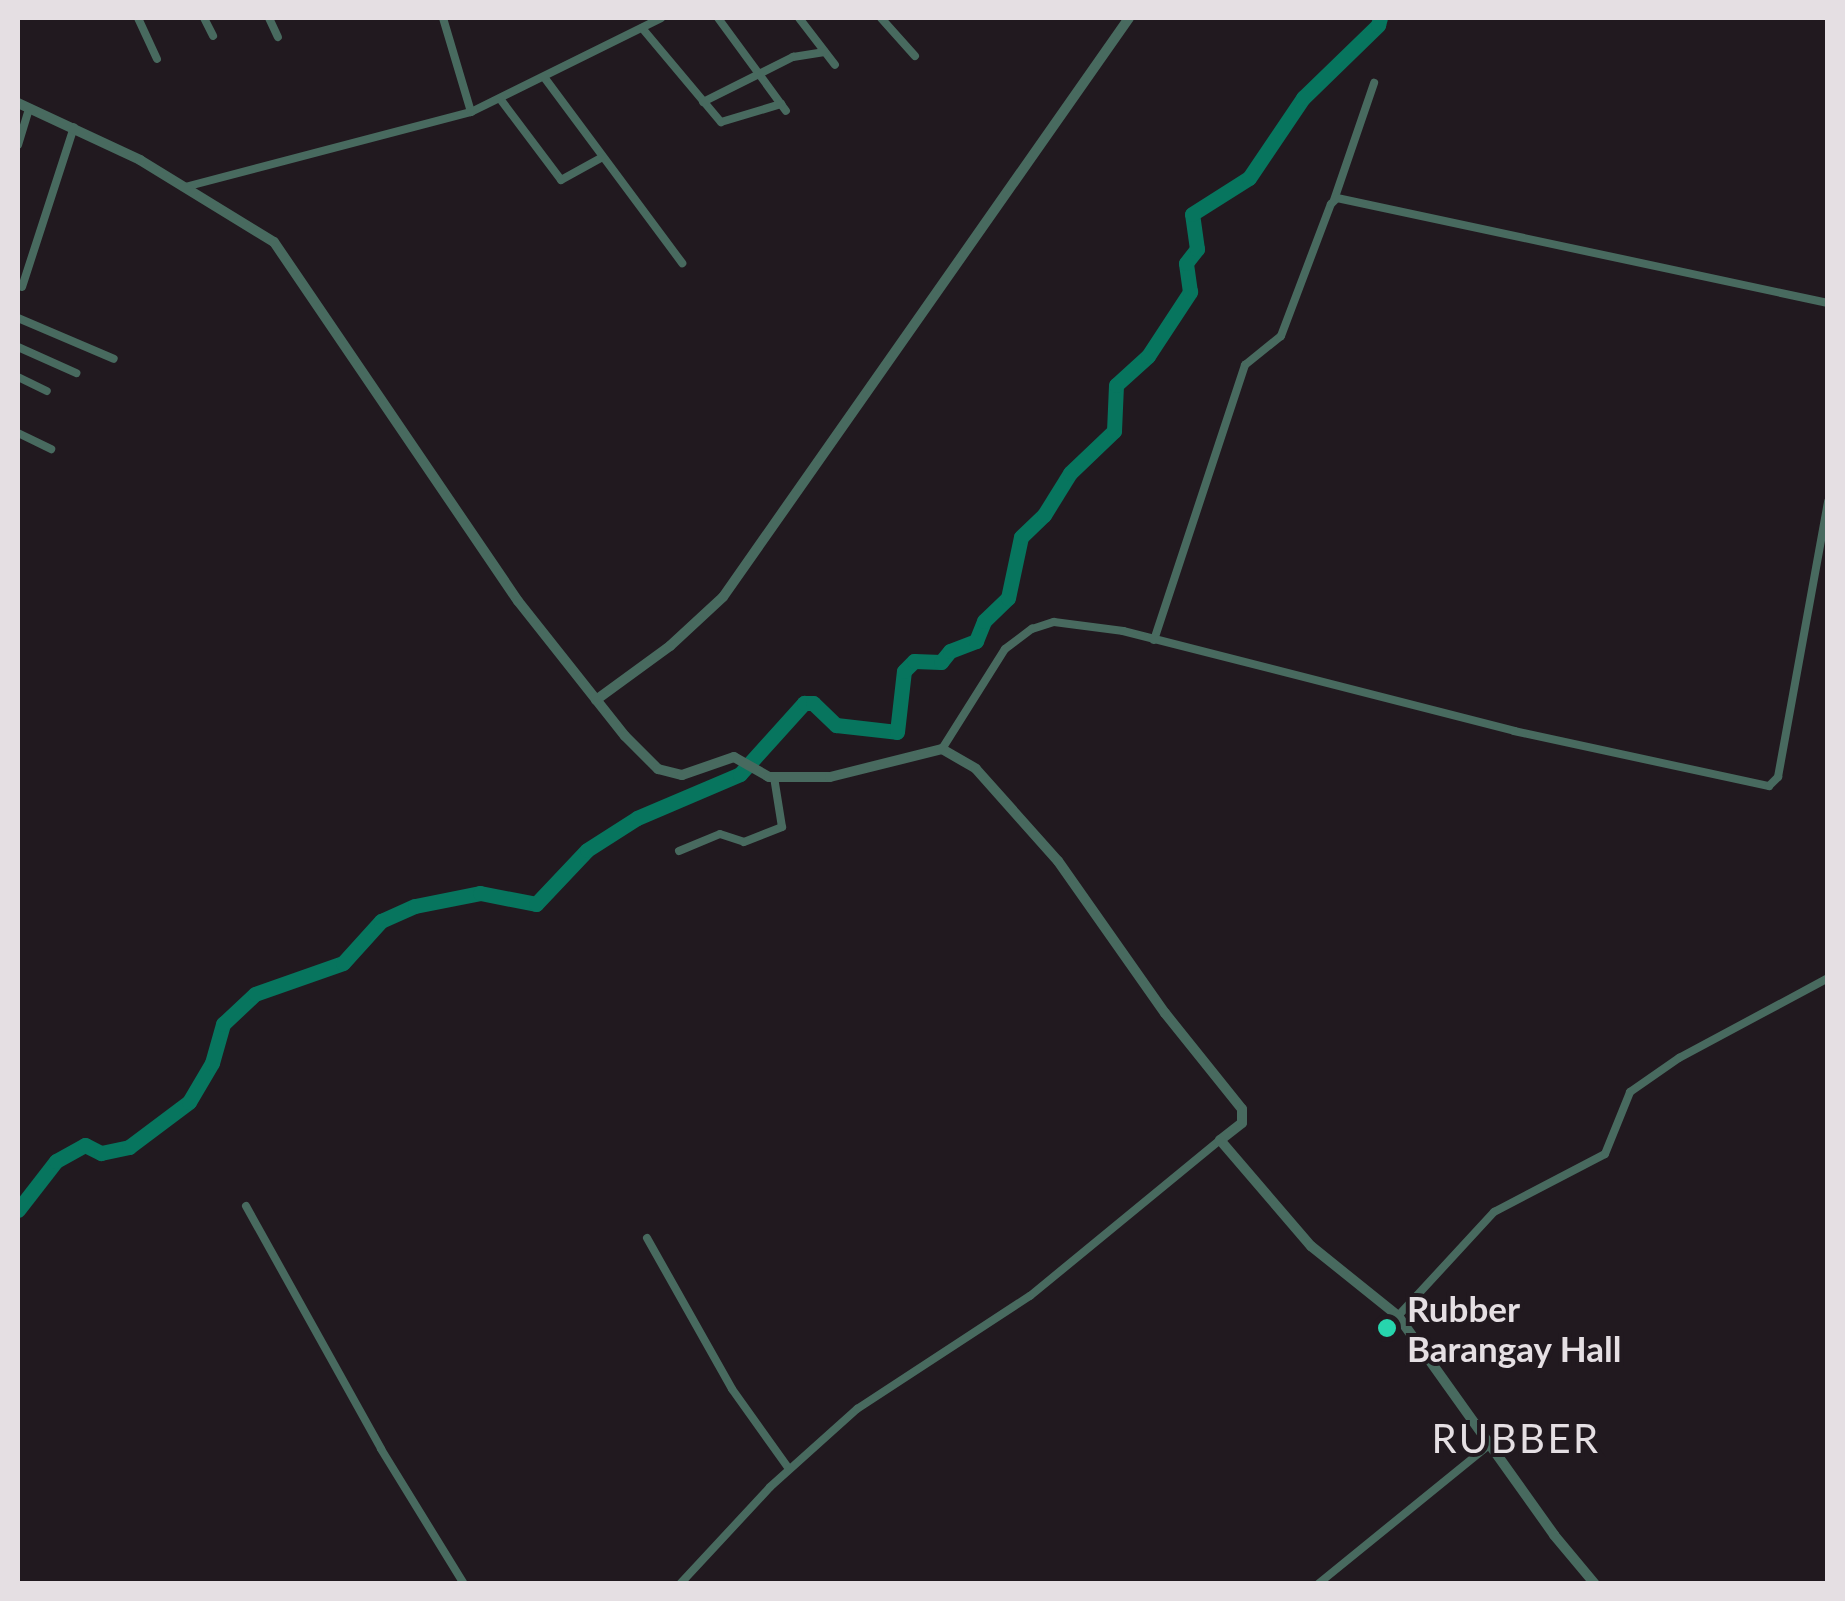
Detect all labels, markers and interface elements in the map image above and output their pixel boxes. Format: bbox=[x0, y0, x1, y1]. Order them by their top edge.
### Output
place label: Rubber Barangay Hall bbox=[1407, 1287, 1622, 1369]
marker: Rubber Barangay Hall bbox=[1376, 1317, 1398, 1339]
district label: RUBBER bbox=[1431, 1414, 1601, 1462]

